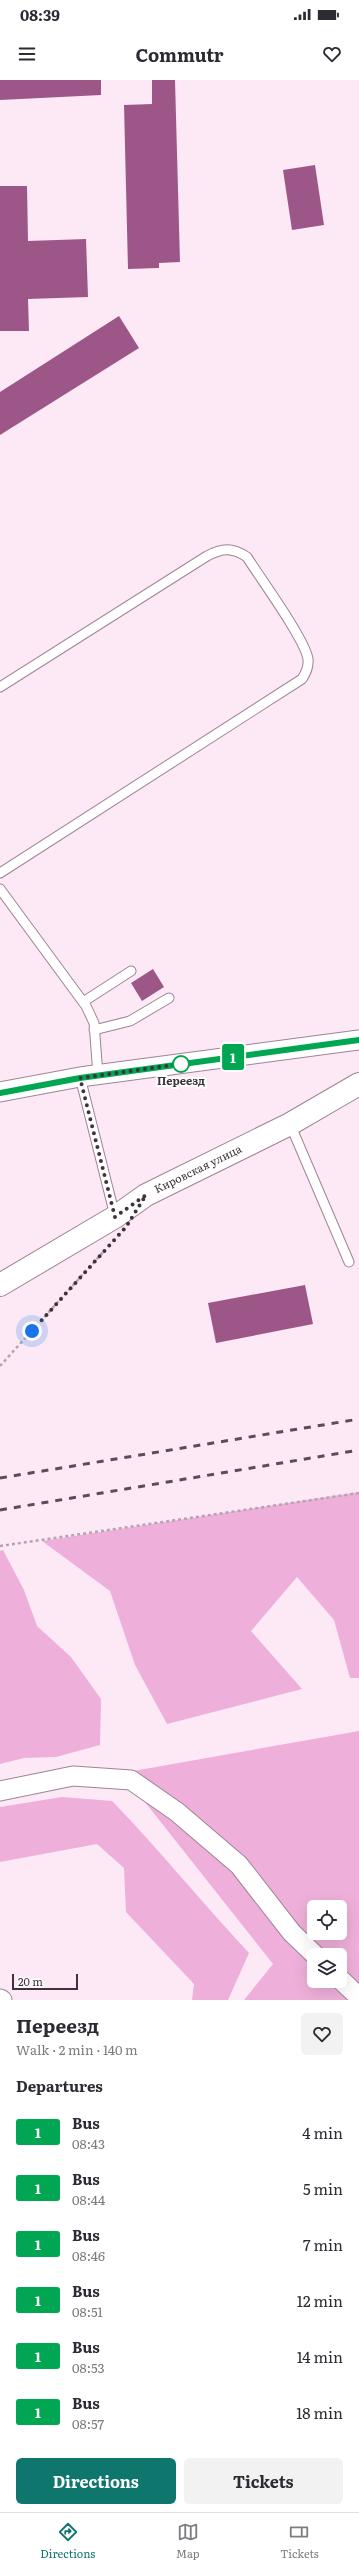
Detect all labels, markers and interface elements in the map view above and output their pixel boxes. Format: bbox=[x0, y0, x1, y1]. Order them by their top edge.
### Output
text: 08:39 bbox=[20, 3, 60, 26]
text: Commutr bbox=[135, 41, 224, 68]
icon: menu bbox=[16, 43, 38, 65]
icon: heart bbox=[321, 43, 343, 65]
line badge: 1 bbox=[220, 1044, 246, 1070]
text: 1 bbox=[230, 1047, 236, 1067]
marker: Переезд bbox=[172, 1055, 190, 1073]
place label: Переезд bbox=[157, 1072, 205, 1088]
street label: Кировская улица bbox=[151, 1140, 244, 1196]
your location bbox=[22, 1321, 42, 1341]
map controls bbox=[307, 1900, 347, 1988]
button: locate bbox=[307, 1900, 347, 1940]
button: layers bbox=[307, 1948, 347, 1988]
scale bar bbox=[12, 1972, 78, 1991]
text: 20 m bbox=[18, 1973, 43, 1989]
text: Переезд bbox=[16, 2011, 99, 2039]
button: heart bbox=[301, 2013, 343, 2055]
text: Walk · 2 min · 140 m bbox=[16, 2040, 138, 2059]
text: Departures bbox=[16, 2074, 103, 2097]
text: Bus bbox=[72, 2111, 100, 2134]
text: 4 min bbox=[302, 2121, 343, 2144]
text: 1 bbox=[35, 2122, 41, 2142]
text: 08:43 bbox=[72, 2134, 105, 2153]
text: Bus bbox=[72, 2167, 100, 2190]
text: 5 min bbox=[303, 2177, 343, 2200]
text: 1 bbox=[35, 2178, 41, 2198]
text: 08:44 bbox=[72, 2190, 105, 2209]
text: Bus bbox=[72, 2223, 100, 2246]
text: 7 min bbox=[303, 2233, 343, 2256]
text: 1 bbox=[35, 2234, 41, 2254]
text: 08:46 bbox=[72, 2246, 105, 2265]
text: Bus bbox=[72, 2279, 100, 2302]
text: 12 min bbox=[297, 2289, 343, 2312]
text: 1 bbox=[35, 2290, 41, 2310]
text: 08:51 bbox=[72, 2302, 103, 2321]
text: Bus bbox=[72, 2335, 100, 2358]
text: 14 min bbox=[297, 2345, 343, 2368]
text: 1 bbox=[35, 2346, 41, 2366]
text: 08:53 bbox=[72, 2358, 105, 2377]
text: Bus bbox=[72, 2391, 100, 2414]
text: 18 min bbox=[296, 2401, 343, 2424]
text: 1 bbox=[35, 2402, 41, 2422]
text: 08:57 bbox=[72, 2414, 104, 2433]
button: Directions bbox=[16, 2458, 176, 2504]
button: Tickets bbox=[184, 2458, 343, 2504]
tab: Directions bbox=[40, 2521, 95, 2561]
tab: Map bbox=[176, 2521, 199, 2561]
tab: Tickets bbox=[280, 2521, 319, 2561]

